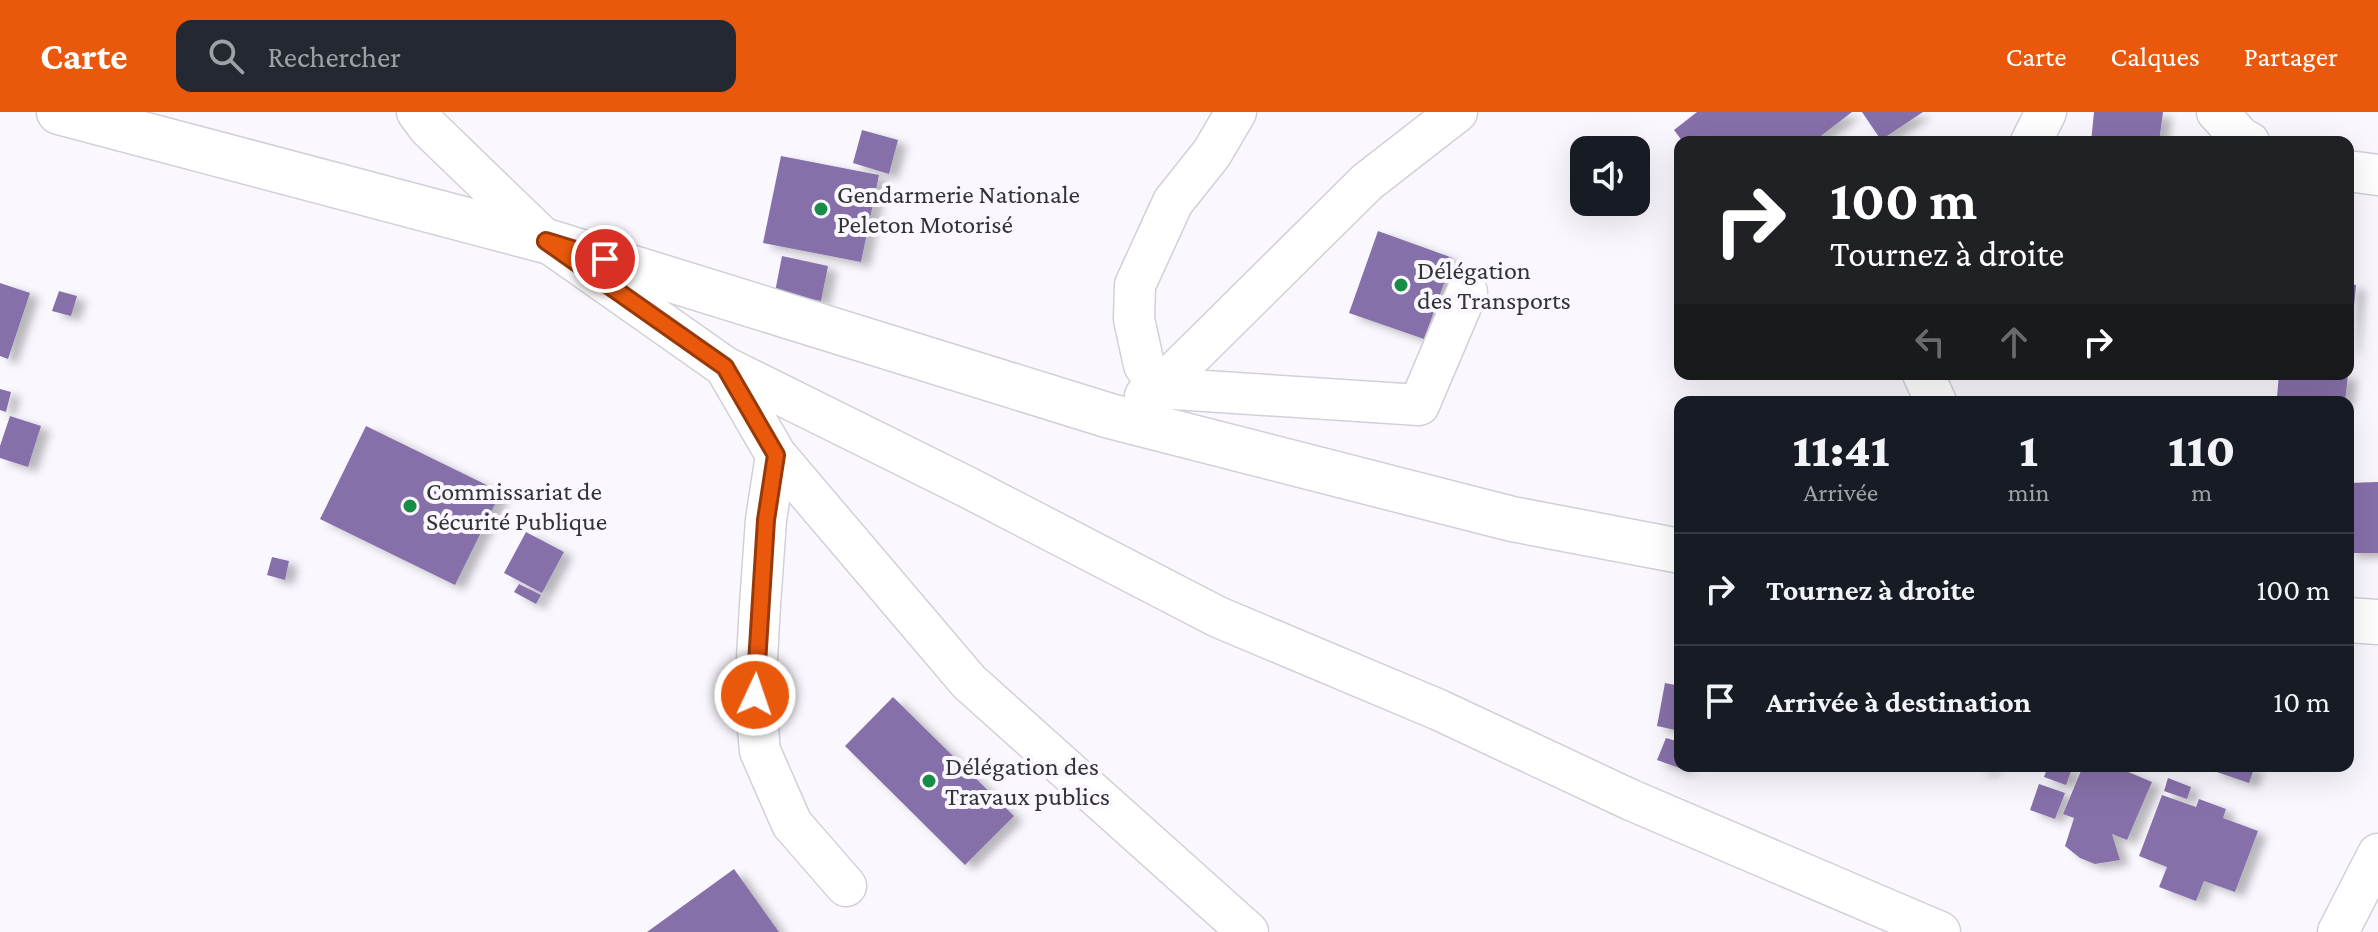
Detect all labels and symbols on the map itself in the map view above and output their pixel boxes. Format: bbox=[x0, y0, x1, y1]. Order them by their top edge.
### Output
place label: Gendarmerie Nationale Peleton Motorisé bbox=[837, 180, 1080, 239]
marker: Gendarmerie Nationale Peleton Motorisé bbox=[812, 200, 830, 218]
pin bbox=[571, 225, 639, 293]
place label: Délégation des Transports bbox=[1417, 256, 1571, 315]
marker: Délégation des Transports bbox=[1392, 276, 1410, 294]
place label: Commissariat de Sécurité Publique bbox=[426, 477, 607, 536]
marker: Commissariat de Sécurité Publique bbox=[401, 497, 419, 515]
position arrow bbox=[713, 653, 797, 737]
place label: Délégation des Travaux publics bbox=[945, 752, 1110, 811]
marker: Délégation des Travaux publics bbox=[920, 772, 938, 790]

